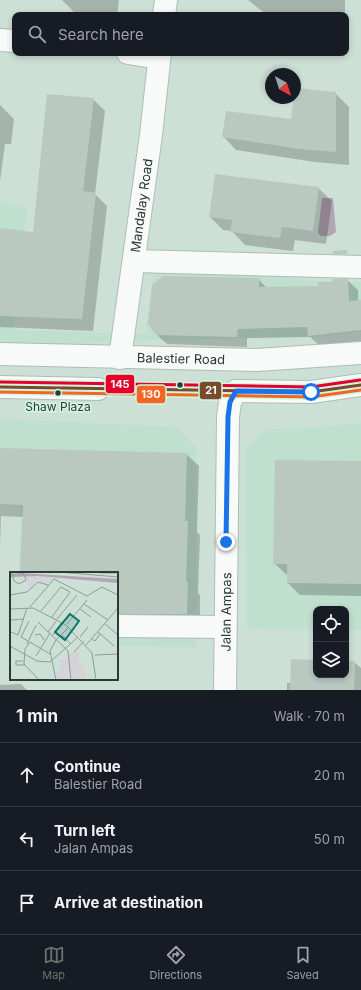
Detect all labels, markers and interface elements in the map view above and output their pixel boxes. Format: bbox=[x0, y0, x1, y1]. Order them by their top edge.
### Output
search box bbox=[12, 12, 349, 56]
icon: search bbox=[26, 23, 48, 45]
text: Search here bbox=[58, 25, 144, 44]
north arrow bbox=[265, 68, 301, 104]
street label: Mandalay Road bbox=[127, 157, 156, 253]
street label: Balestier Road bbox=[137, 349, 225, 367]
line badge: 145 bbox=[105, 374, 135, 394]
text: 145 bbox=[110, 377, 130, 391]
unlabelled marker bbox=[175, 380, 185, 390]
line badge: 21 bbox=[199, 381, 222, 400]
text: 21 bbox=[205, 383, 217, 397]
route start bbox=[302, 383, 320, 401]
line badge: 130 bbox=[136, 385, 166, 404]
text: 130 bbox=[141, 387, 161, 401]
marker: Shaw Plaza bbox=[53, 388, 63, 398]
place label: Shaw Plaza bbox=[25, 399, 91, 414]
route end bbox=[217, 533, 235, 551]
inset map bbox=[10, 572, 118, 680]
street label: Jalan Ampas bbox=[217, 572, 234, 652]
map controls bbox=[313, 606, 349, 678]
button: locate bbox=[313, 606, 349, 642]
button: layers bbox=[313, 642, 349, 678]
text: 1 min bbox=[16, 706, 58, 726]
text: Walk · 70 m bbox=[274, 708, 345, 724]
text: Continue bbox=[54, 757, 121, 776]
icon: ahead bbox=[16, 764, 38, 786]
text: 20 m bbox=[314, 767, 345, 783]
text: Balestier Road bbox=[54, 776, 142, 792]
text: Turn left bbox=[54, 821, 115, 840]
icon: left bbox=[16, 828, 38, 850]
text: 50 m bbox=[314, 831, 345, 847]
text: Jalan Ampas bbox=[54, 840, 133, 856]
icon: arrive bbox=[16, 892, 38, 914]
text: Arrive at destination bbox=[54, 893, 203, 912]
tab: Map bbox=[42, 944, 65, 982]
tab: Directions bbox=[150, 944, 202, 982]
tab: Saved bbox=[287, 944, 319, 982]

